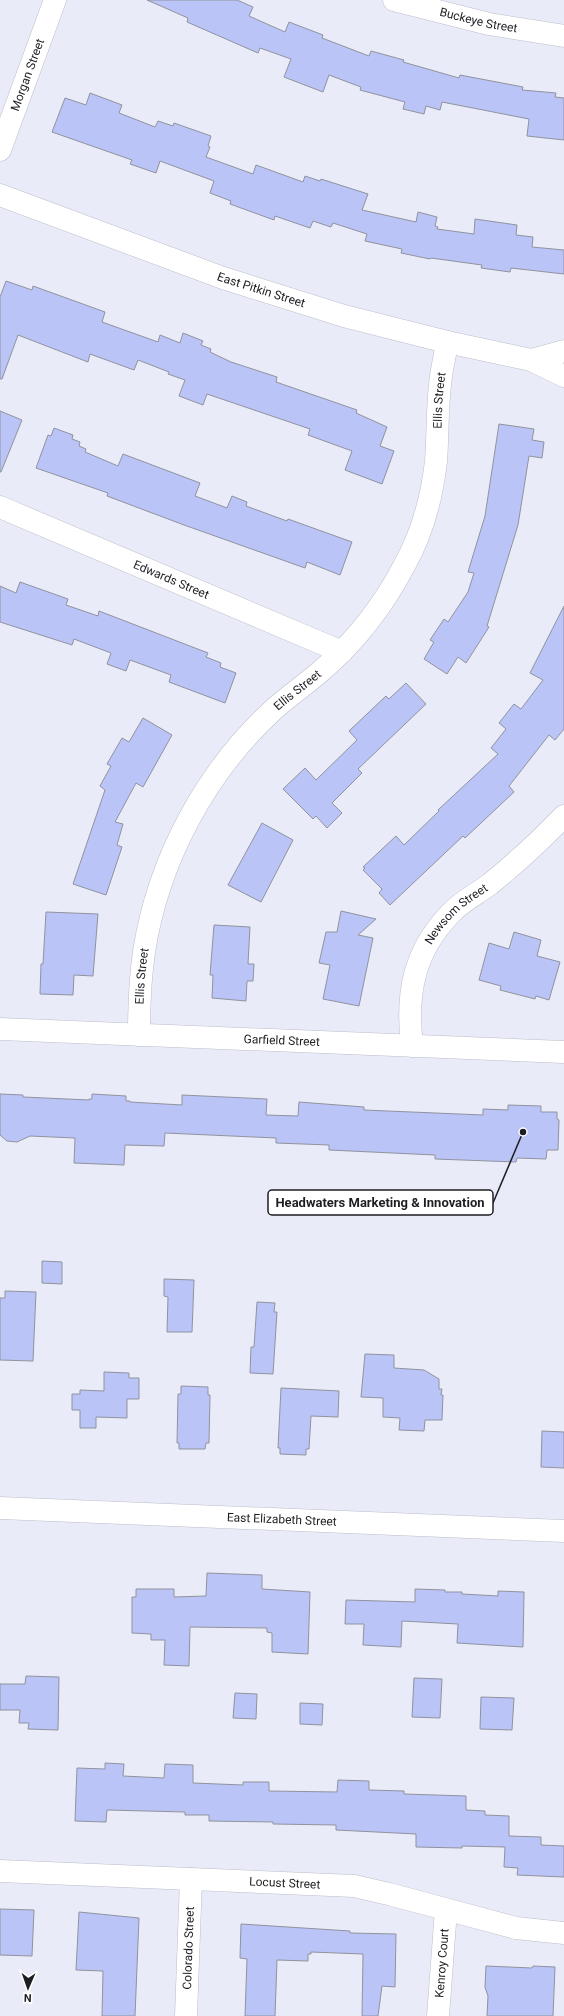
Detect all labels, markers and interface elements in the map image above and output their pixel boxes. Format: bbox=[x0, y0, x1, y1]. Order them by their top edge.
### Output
street label: Buckeye Street bbox=[438, 5, 518, 35]
street label: Morgan Street bbox=[8, 37, 47, 113]
street label: East Pitkin Street bbox=[215, 269, 307, 310]
street label: Ellis Street bbox=[430, 371, 448, 429]
street label: Edwards Street bbox=[131, 557, 211, 602]
street label: Ellis Street bbox=[271, 667, 324, 713]
street label: Newsom Street bbox=[422, 881, 490, 947]
street label: Ellis Street bbox=[132, 947, 152, 1005]
street label: Garfield Street bbox=[243, 1032, 320, 1049]
callout: Headwaters Marketing & Innovation bbox=[268, 1190, 493, 1215]
text: Headwaters Marketing & Innovation bbox=[275, 1195, 485, 1210]
street label: East Elizabeth Street bbox=[227, 1510, 337, 1529]
street label: Locust Street bbox=[249, 1875, 321, 1892]
street label: Colorado Street bbox=[180, 1906, 197, 1990]
street label: Kenroy Court bbox=[432, 1928, 452, 1998]
north arrow bbox=[8, 1968, 48, 2008]
text: N bbox=[23, 1991, 32, 2004]

